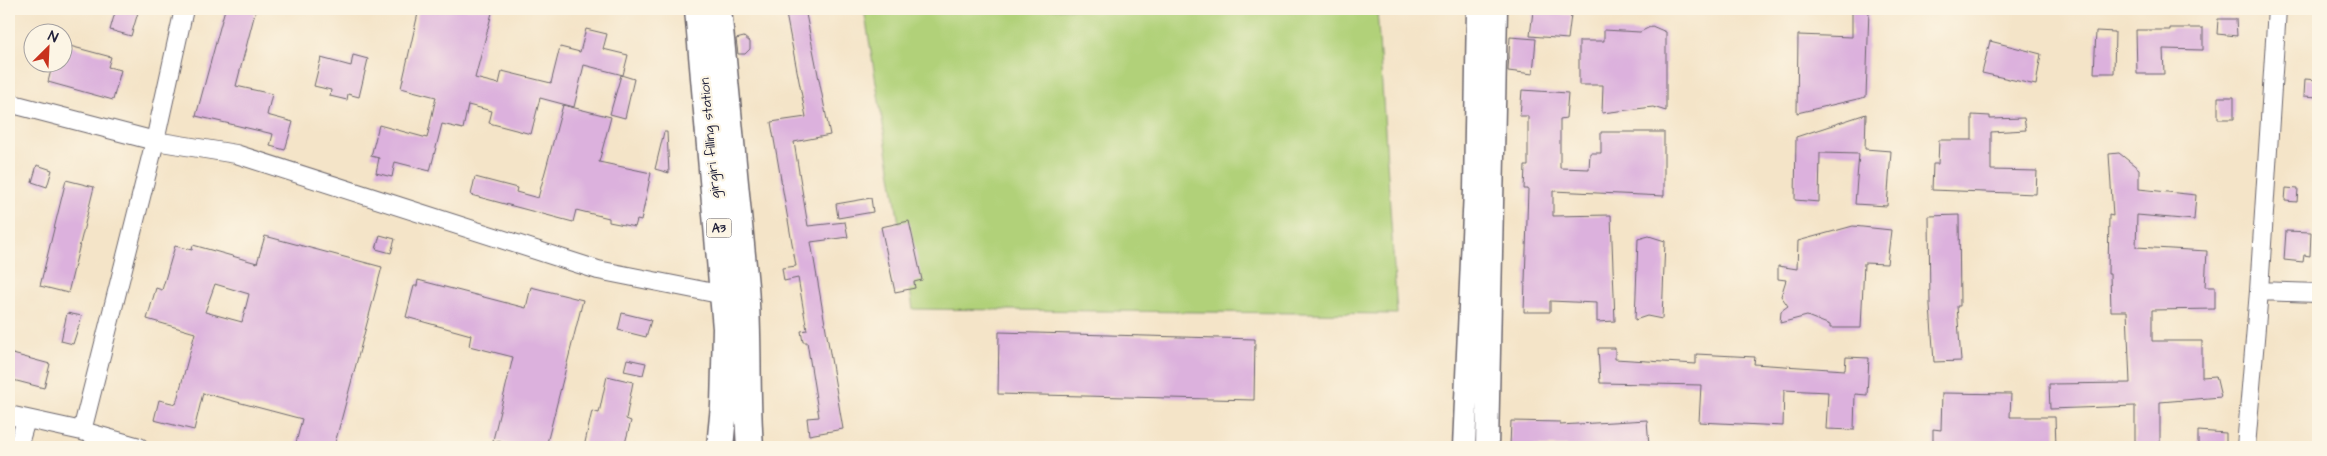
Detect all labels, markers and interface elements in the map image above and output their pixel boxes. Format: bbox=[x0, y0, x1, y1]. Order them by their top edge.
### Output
north arrow bbox=[22, 22, 72, 72]
text: N bbox=[45, 26, 61, 48]
street label: girgiri filling station bbox=[695, 77, 725, 199]
road number: A3 bbox=[706, 218, 732, 238]

